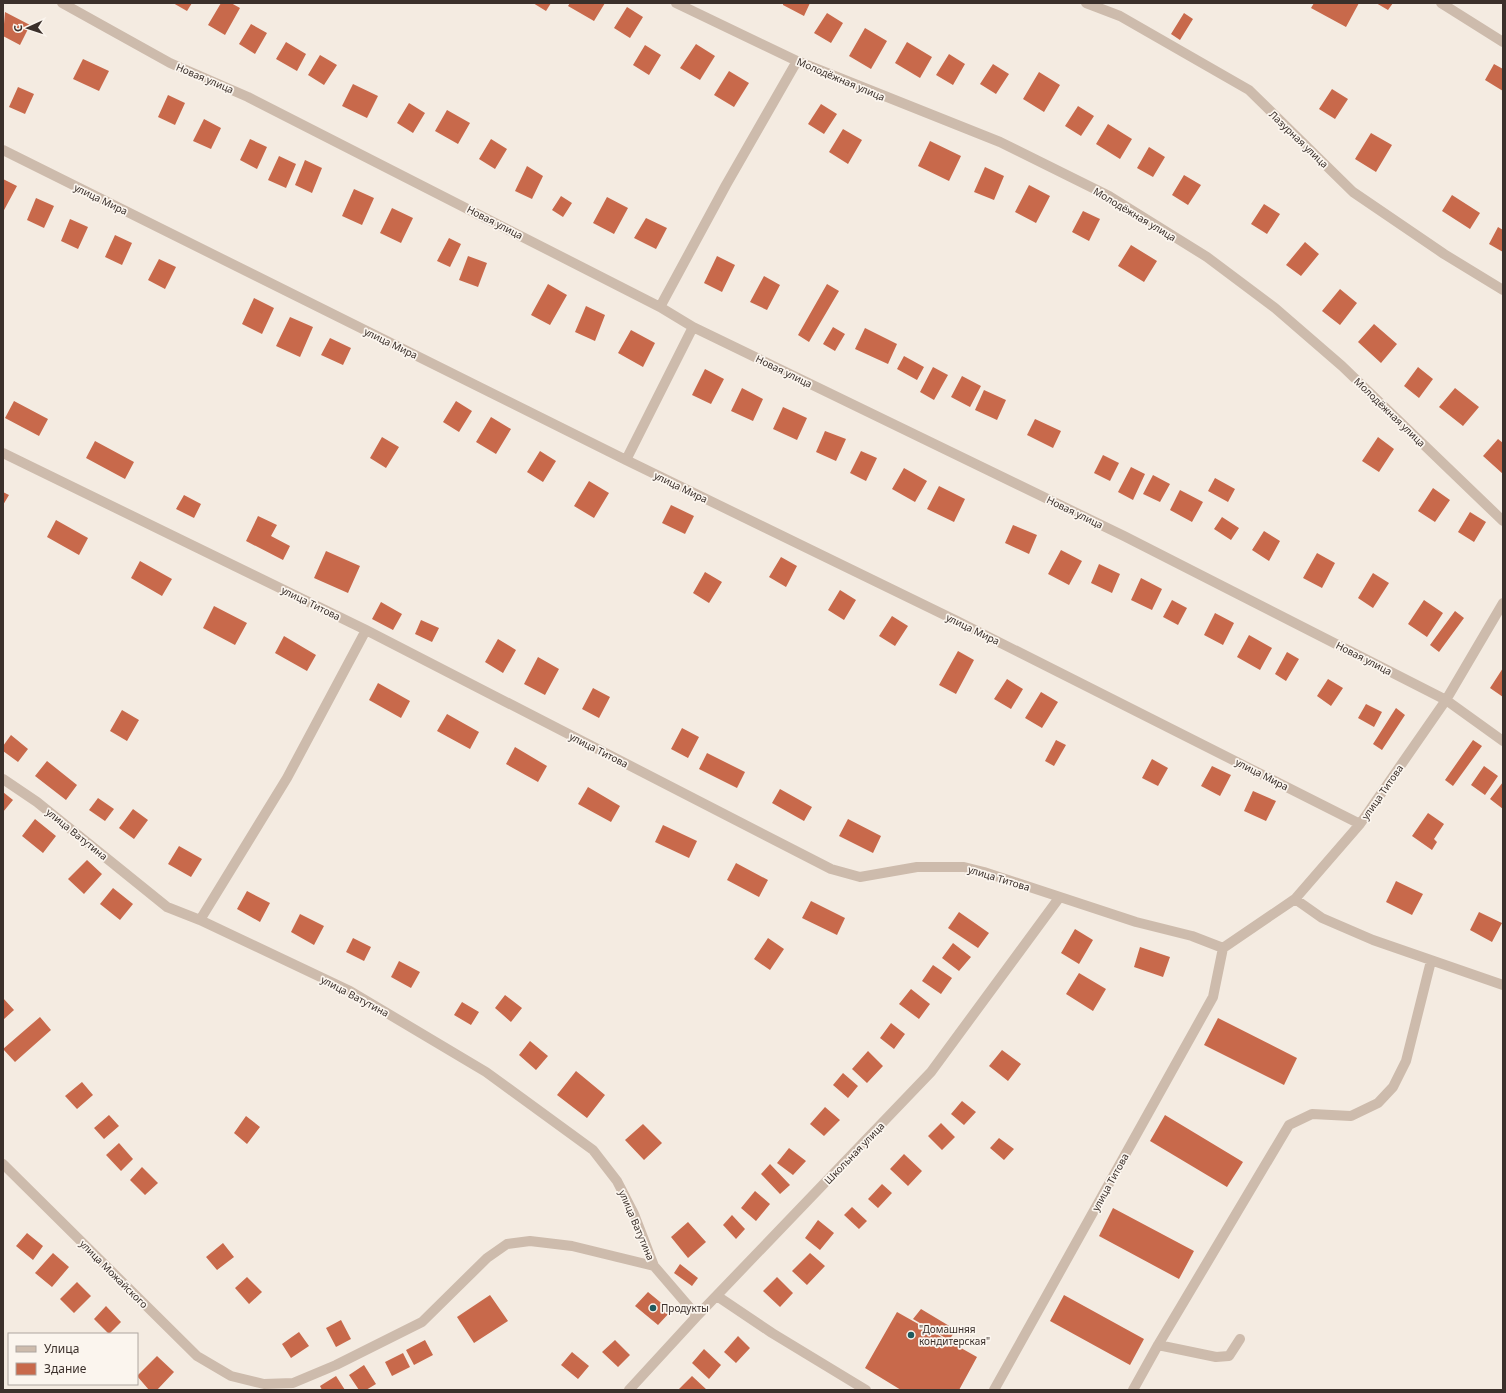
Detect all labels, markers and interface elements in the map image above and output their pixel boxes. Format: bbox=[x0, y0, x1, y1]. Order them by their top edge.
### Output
north arrow bbox=[8, 8, 48, 48]
text: С bbox=[10, 25, 25, 32]
street label: Молодёжная улица bbox=[795, 54, 887, 104]
street label: Новая улица bbox=[174, 60, 236, 96]
street label: Лазурная улица bbox=[1266, 107, 1332, 171]
street label: улица Мира bbox=[72, 180, 130, 218]
street label: Молодёжная улица bbox=[1091, 184, 1179, 244]
street label: Новая улица bbox=[465, 202, 525, 242]
street label: улица Мира bbox=[362, 324, 420, 362]
street label: Новая улица bbox=[753, 351, 815, 391]
street label: Молодёжная улица bbox=[1351, 374, 1429, 450]
street label: улица Мира bbox=[652, 468, 710, 506]
street label: Новая улица bbox=[1044, 492, 1106, 532]
street label: улица Титова bbox=[279, 583, 343, 623]
street label: улица Мира bbox=[944, 610, 1002, 648]
street label: Новая улица bbox=[1334, 638, 1394, 678]
street label: улица Титова bbox=[567, 729, 631, 771]
street label: улица Мира bbox=[1233, 755, 1291, 793]
street label: улица Титова bbox=[1358, 762, 1406, 822]
street label: улица Ватутина bbox=[43, 805, 111, 863]
street label: улица Титова bbox=[966, 862, 1032, 894]
street label: улица Ватутина bbox=[319, 972, 391, 1020]
street label: Школьная улица bbox=[821, 1119, 887, 1187]
street label: улица Титова bbox=[1088, 1151, 1132, 1213]
street label: улица Ватутина bbox=[616, 1188, 658, 1262]
street label: улица Можайского bbox=[77, 1237, 151, 1311]
place label: Продукты bbox=[661, 1301, 709, 1315]
marker: Продукты bbox=[648, 1303, 658, 1313]
place label: "Домашняя кондитерская" bbox=[919, 1322, 990, 1348]
marker: "Домашняя кондитерская" bbox=[906, 1330, 916, 1340]
legend bbox=[8, 1333, 138, 1385]
text: Улица bbox=[44, 1340, 79, 1357]
text: Здание bbox=[44, 1360, 87, 1377]

